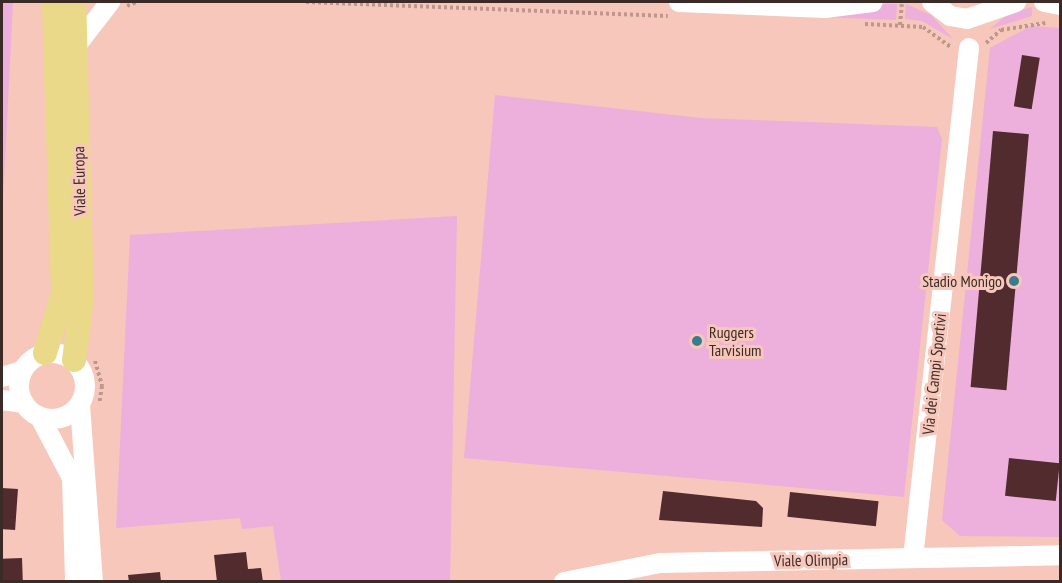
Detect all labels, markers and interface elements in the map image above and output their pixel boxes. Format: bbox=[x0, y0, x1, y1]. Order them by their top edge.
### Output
street label: Viale Europa bbox=[69, 146, 89, 216]
place label: Stadio Monigo bbox=[922, 271, 1002, 291]
marker: Stadio Monigo bbox=[1007, 274, 1021, 288]
street label: Via dei Campi Sportivi bbox=[918, 312, 950, 436]
place label: Ruggers Tarvisium bbox=[709, 322, 761, 360]
marker: Ruggers Tarvisium bbox=[690, 334, 704, 348]
street label: Viale Olimpia bbox=[774, 550, 848, 570]

